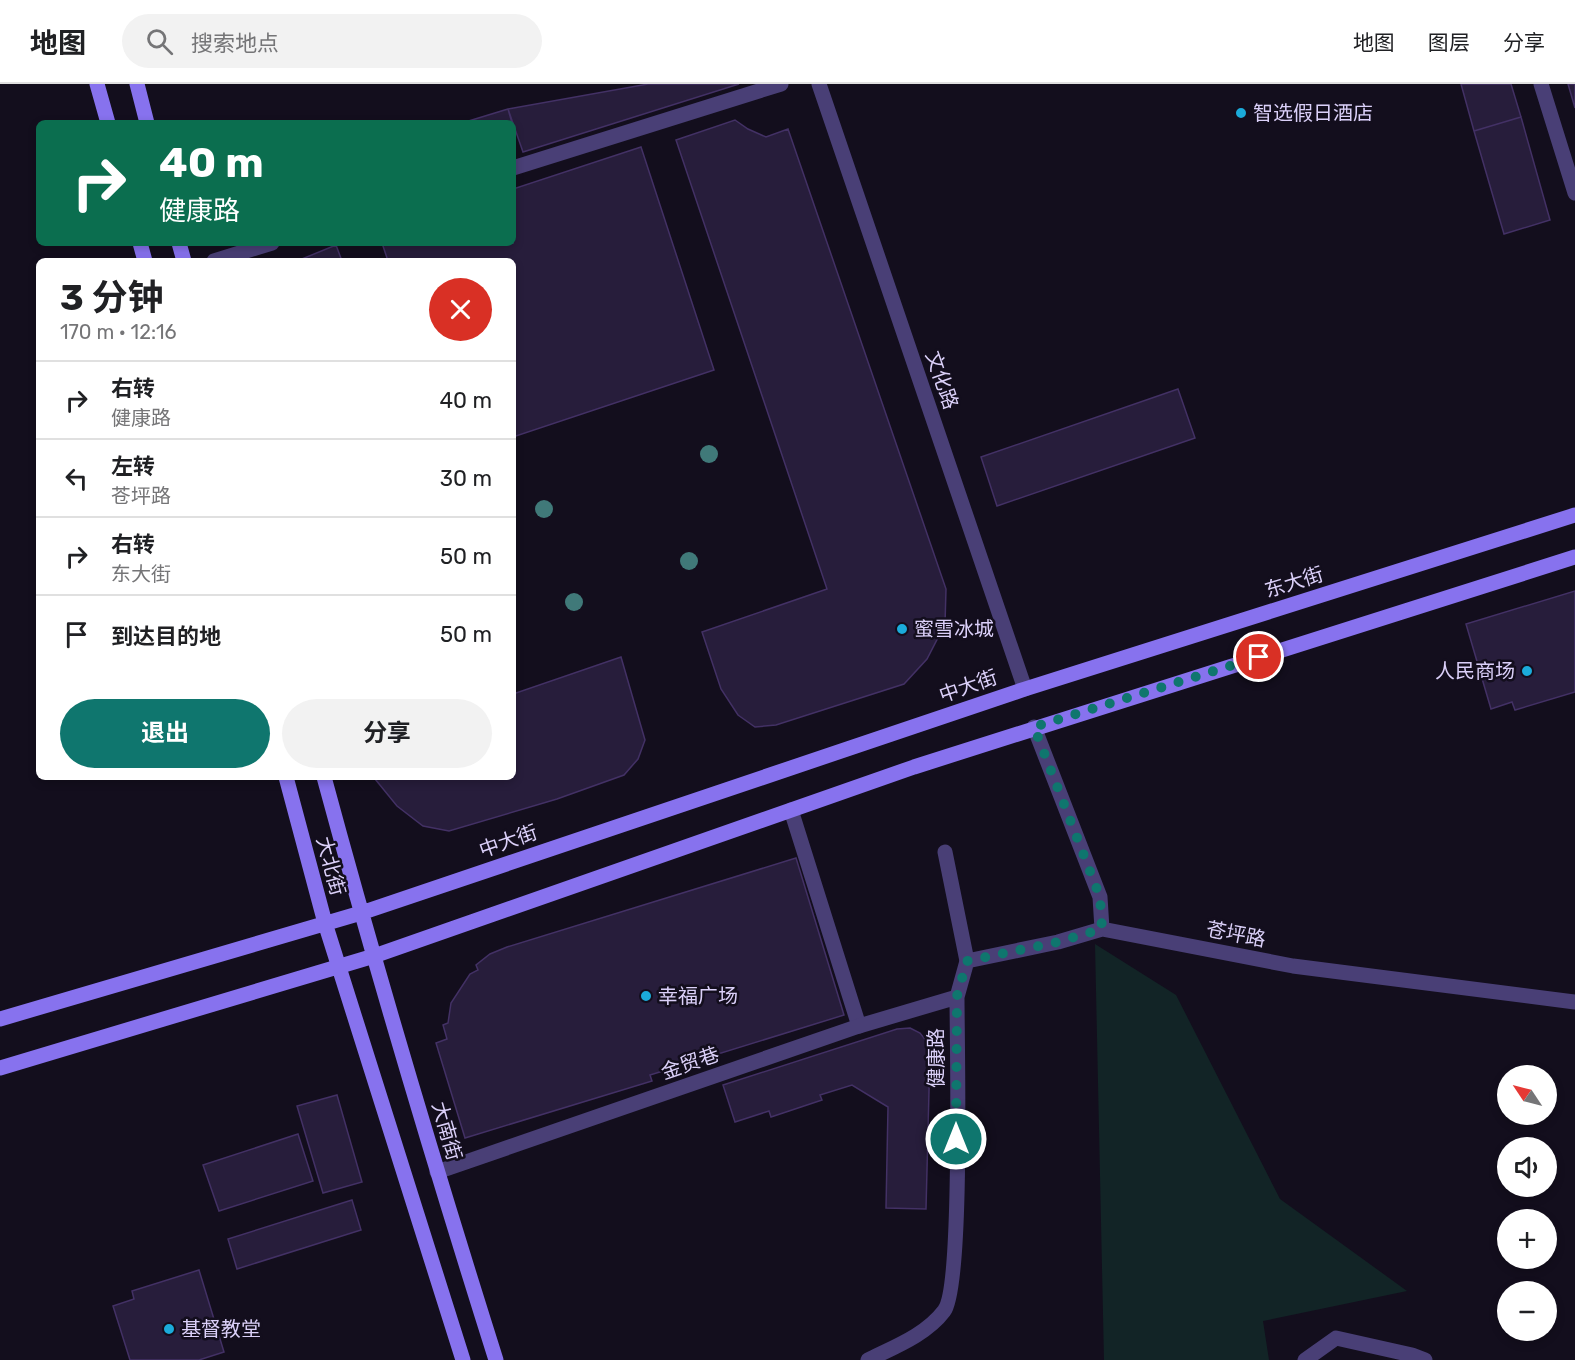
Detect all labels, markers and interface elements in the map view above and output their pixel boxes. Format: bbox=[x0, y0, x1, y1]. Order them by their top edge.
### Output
search box bbox=[122, 14, 542, 68]
icon: search bbox=[143, 25, 176, 58]
text: 地图 bbox=[30, 27, 86, 60]
text: 搜索地点 bbox=[191, 30, 279, 57]
text: 地图 bbox=[1353, 30, 1395, 55]
text: 图层 bbox=[1428, 30, 1470, 55]
text: 分享 bbox=[1503, 30, 1545, 55]
place label: 智选假日酒店 bbox=[1253, 101, 1373, 125]
marker: 智选假日酒店 bbox=[1234, 106, 1248, 120]
text: 40 m bbox=[159, 138, 264, 188]
icon: right bbox=[60, 144, 138, 222]
text: 健康路 bbox=[159, 195, 240, 227]
text: 3 分钟 bbox=[60, 276, 163, 319]
button: close bbox=[429, 278, 492, 341]
text: 170 m · 12:16 bbox=[60, 320, 177, 344]
street label: 文化路 bbox=[921, 348, 963, 412]
text: 右转 bbox=[111, 375, 155, 402]
icon: right bbox=[60, 384, 93, 417]
text: 40 m bbox=[439, 387, 492, 414]
text: 健康路 bbox=[111, 406, 171, 430]
text: 左转 bbox=[111, 453, 155, 480]
icon: left bbox=[60, 462, 93, 495]
text: 30 m bbox=[440, 465, 492, 492]
text: 苍坪路 bbox=[111, 484, 171, 508]
text: 右转 bbox=[111, 531, 155, 558]
icon: right bbox=[60, 540, 93, 573]
text: 50 m bbox=[440, 543, 492, 570]
text: 东大街 bbox=[111, 562, 171, 586]
street label: 东大街 bbox=[1262, 562, 1326, 602]
place label: 蜜雪冰城 bbox=[914, 617, 994, 641]
icon: arrive bbox=[60, 618, 93, 651]
text: 50 m bbox=[440, 621, 492, 648]
marker: 蜜雪冰城 bbox=[895, 622, 909, 636]
text: 到达目的地 bbox=[111, 623, 221, 650]
pin bbox=[1233, 631, 1284, 682]
icon: arrive bbox=[1242, 640, 1275, 673]
place label: 人民商场 bbox=[1435, 659, 1515, 683]
marker: 人民商场 bbox=[1520, 664, 1534, 678]
street label: 中大街 bbox=[936, 665, 1000, 707]
button: 退出 bbox=[60, 699, 270, 768]
button: 分享 bbox=[282, 699, 492, 768]
street label: 中大街 bbox=[476, 820, 540, 862]
street label: 大北街 bbox=[312, 834, 350, 898]
street label: 苍坪路 bbox=[1204, 916, 1268, 952]
place label: 幸福广场 bbox=[658, 984, 738, 1008]
marker: 幸福广场 bbox=[639, 989, 653, 1003]
street label: 健康路 bbox=[924, 1028, 948, 1088]
street label: 金贸巷 bbox=[658, 1042, 722, 1084]
north arrow bbox=[1497, 1065, 1557, 1125]
map controls bbox=[1497, 1065, 1557, 1341]
street label: 大南街 bbox=[427, 1099, 467, 1163]
position arrow bbox=[924, 1107, 988, 1171]
button: sound bbox=[1497, 1137, 1557, 1197]
button: + bbox=[1497, 1209, 1557, 1269]
button: − bbox=[1497, 1281, 1557, 1341]
place label: 基督教堂 bbox=[181, 1317, 261, 1341]
marker: 基督教堂 bbox=[162, 1322, 176, 1336]

